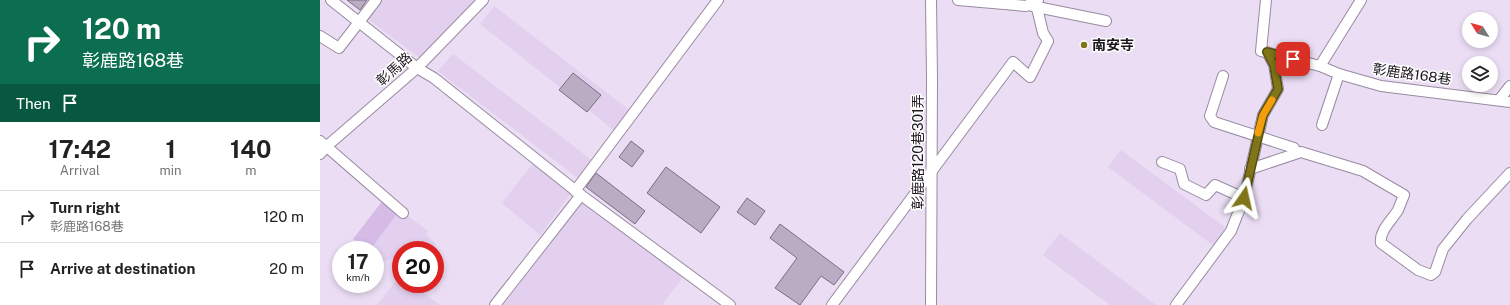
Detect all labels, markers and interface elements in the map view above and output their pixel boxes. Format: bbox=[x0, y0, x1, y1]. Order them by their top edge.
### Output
text: 120 m bbox=[82, 12, 161, 45]
north arrow bbox=[1462, 12, 1498, 48]
map controls bbox=[1462, 12, 1498, 92]
icon: right bbox=[16, 16, 68, 68]
place label: 南安寺 bbox=[1092, 37, 1134, 53]
marker: 南安寺 bbox=[1079, 40, 1089, 50]
pin bbox=[1276, 42, 1310, 76]
icon: arrive bbox=[1282, 48, 1304, 70]
street label: 彰馬路 bbox=[373, 49, 415, 89]
text: 彰鹿路168巷 bbox=[82, 50, 184, 71]
button: layers bbox=[1462, 56, 1498, 92]
street label: 彰鹿路168巷 bbox=[1372, 61, 1452, 87]
icon: arrive bbox=[59, 92, 81, 114]
street label: 彰鹿路120巷301弄 bbox=[910, 94, 926, 210]
text: Then bbox=[16, 95, 51, 112]
text: 17:42 bbox=[48, 135, 111, 163]
text: 1 bbox=[165, 135, 176, 163]
text: 140 bbox=[230, 135, 272, 163]
text: Arrival bbox=[60, 163, 100, 178]
text: min bbox=[160, 163, 182, 178]
text: m bbox=[245, 163, 256, 178]
position arrow bbox=[1223, 177, 1265, 219]
text: Turn right bbox=[50, 199, 120, 216]
icon: right bbox=[16, 206, 38, 228]
text: 120 m bbox=[263, 208, 304, 225]
text: 彰鹿路168巷 bbox=[50, 219, 124, 234]
speed limit sign: 20 bbox=[392, 241, 444, 293]
text: 17 bbox=[347, 250, 369, 274]
icon: arrive bbox=[16, 258, 38, 280]
text: Arrive at destination bbox=[50, 260, 195, 277]
text: 20 m bbox=[269, 260, 304, 277]
text: km/h bbox=[346, 271, 370, 283]

